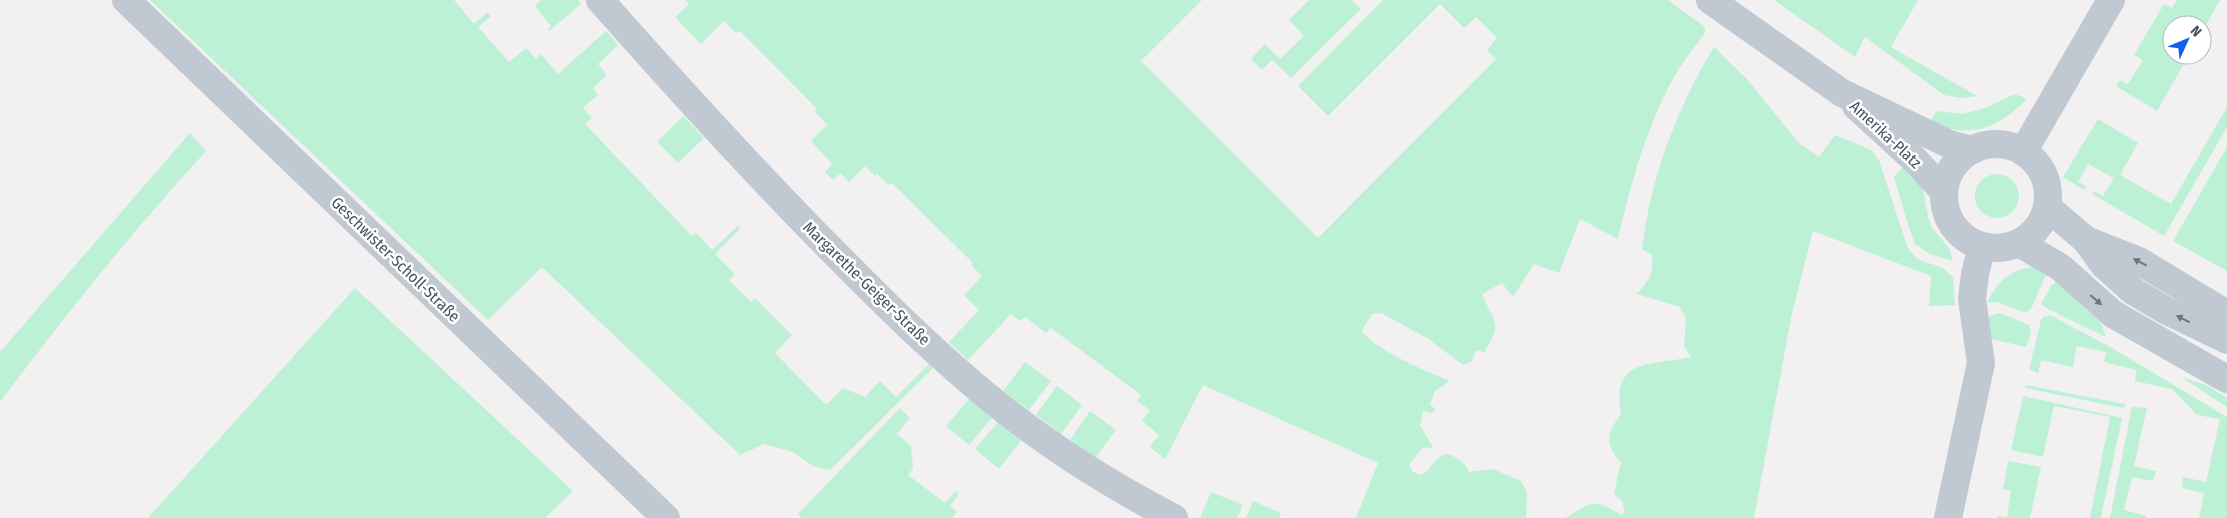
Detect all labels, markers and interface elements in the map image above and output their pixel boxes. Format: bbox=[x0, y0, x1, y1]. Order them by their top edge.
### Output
north arrow bbox=[2162, 15, 2212, 65]
text: N bbox=[2187, 22, 2205, 40]
street label: Amerika-Platz bbox=[1846, 96, 1925, 172]
street label: Geschwister-Scholl-Straße bbox=[327, 193, 464, 326]
street label: Margarethe-Geiger-Straße bbox=[799, 218, 934, 349]
one-way arrow bbox=[2132, 258, 2147, 266]
one-way arrow bbox=[2089, 294, 2101, 306]
one-way arrow bbox=[2176, 315, 2190, 323]

